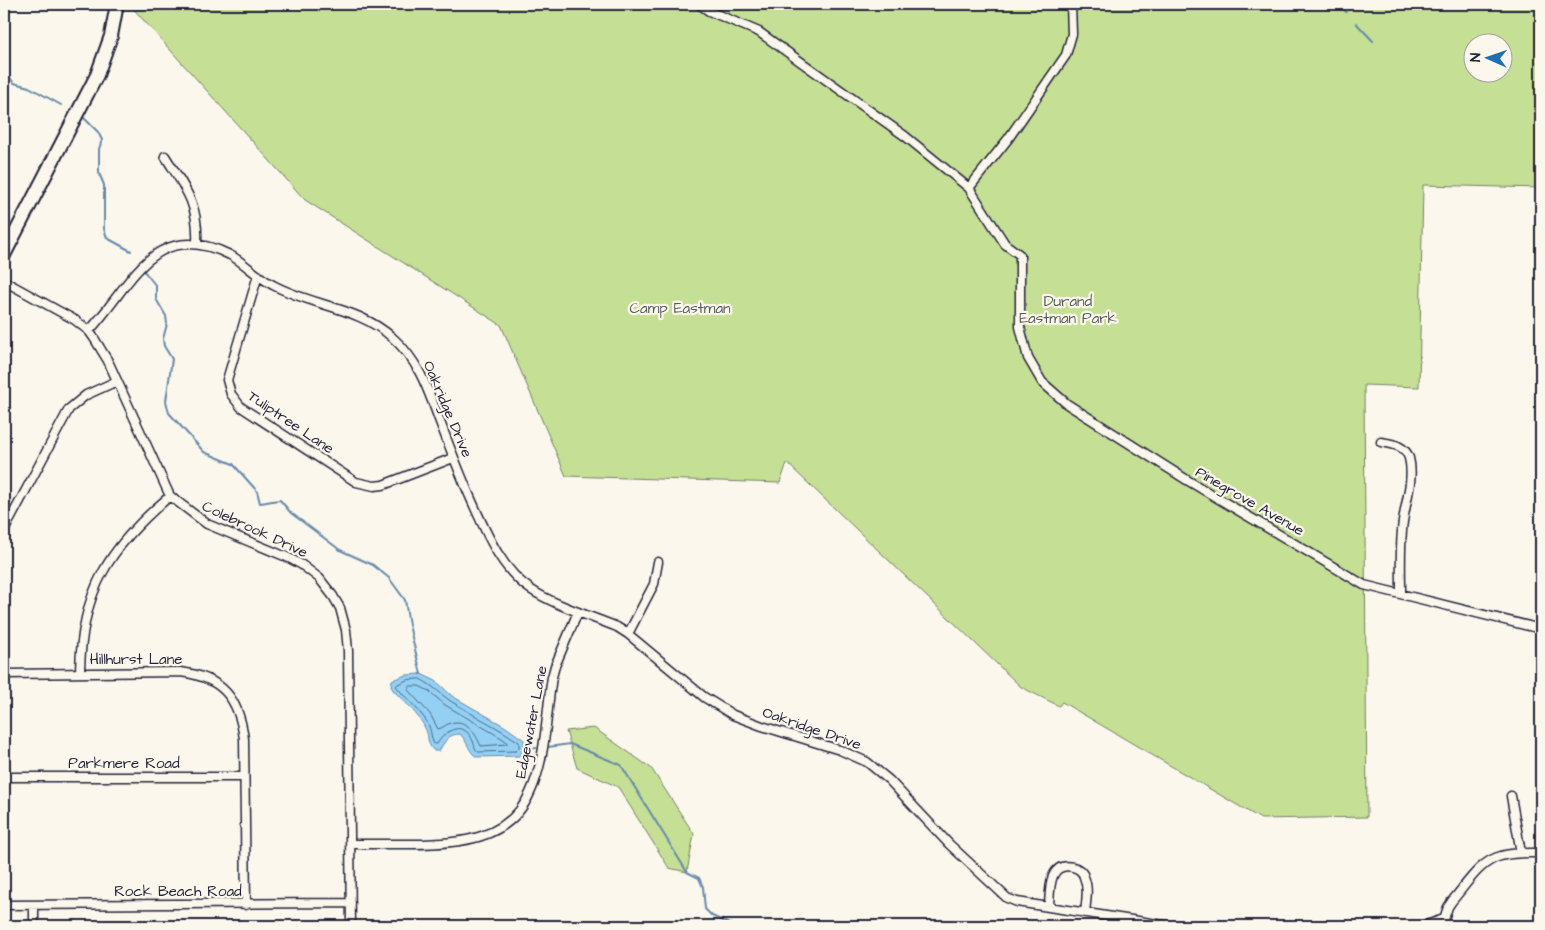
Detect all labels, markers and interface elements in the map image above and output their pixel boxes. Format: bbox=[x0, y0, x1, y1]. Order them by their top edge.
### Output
north arrow bbox=[1462, 32, 1512, 82]
text: N bbox=[1466, 53, 1486, 62]
park label: Durand Eastman Park bbox=[1019, 291, 1117, 329]
park label: Camp Eastman bbox=[629, 298, 731, 319]
street label: Oakridge Drive bbox=[417, 358, 477, 461]
street label: Tuliptree Lane bbox=[243, 386, 338, 459]
street label: Pinegrove Avenue bbox=[1191, 462, 1308, 542]
street label: Colebrook Drive bbox=[198, 496, 311, 563]
street label: Hillhurst Lane bbox=[90, 649, 182, 670]
street label: Edgewater Lane bbox=[510, 664, 554, 780]
street label: Oakridge Drive bbox=[759, 702, 864, 756]
street label: Parkmere Road bbox=[68, 753, 180, 774]
street label: Rock Beach Road bbox=[114, 881, 242, 902]

